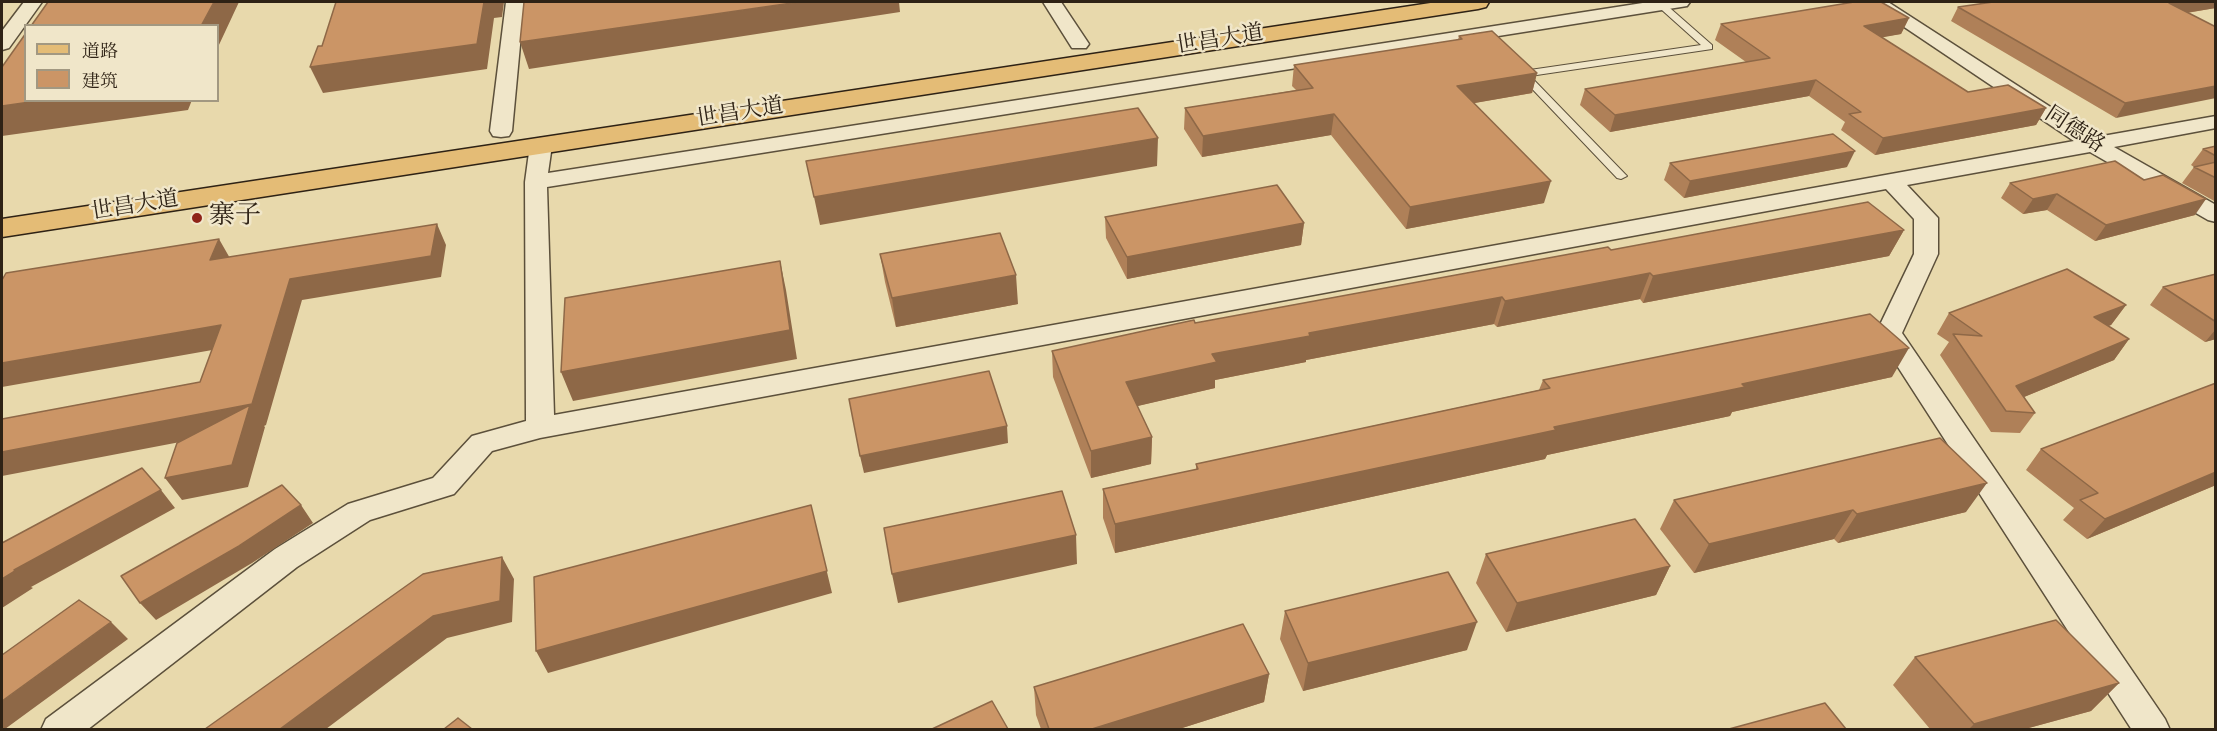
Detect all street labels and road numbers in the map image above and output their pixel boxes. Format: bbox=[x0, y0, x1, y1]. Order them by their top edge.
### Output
street label: 世昌大道 bbox=[1174, 21, 1266, 61]
street label: 世昌大道 bbox=[694, 94, 786, 134]
street label: 同德路 bbox=[2039, 102, 2109, 160]
street label: 世昌大道 bbox=[89, 187, 181, 227]

